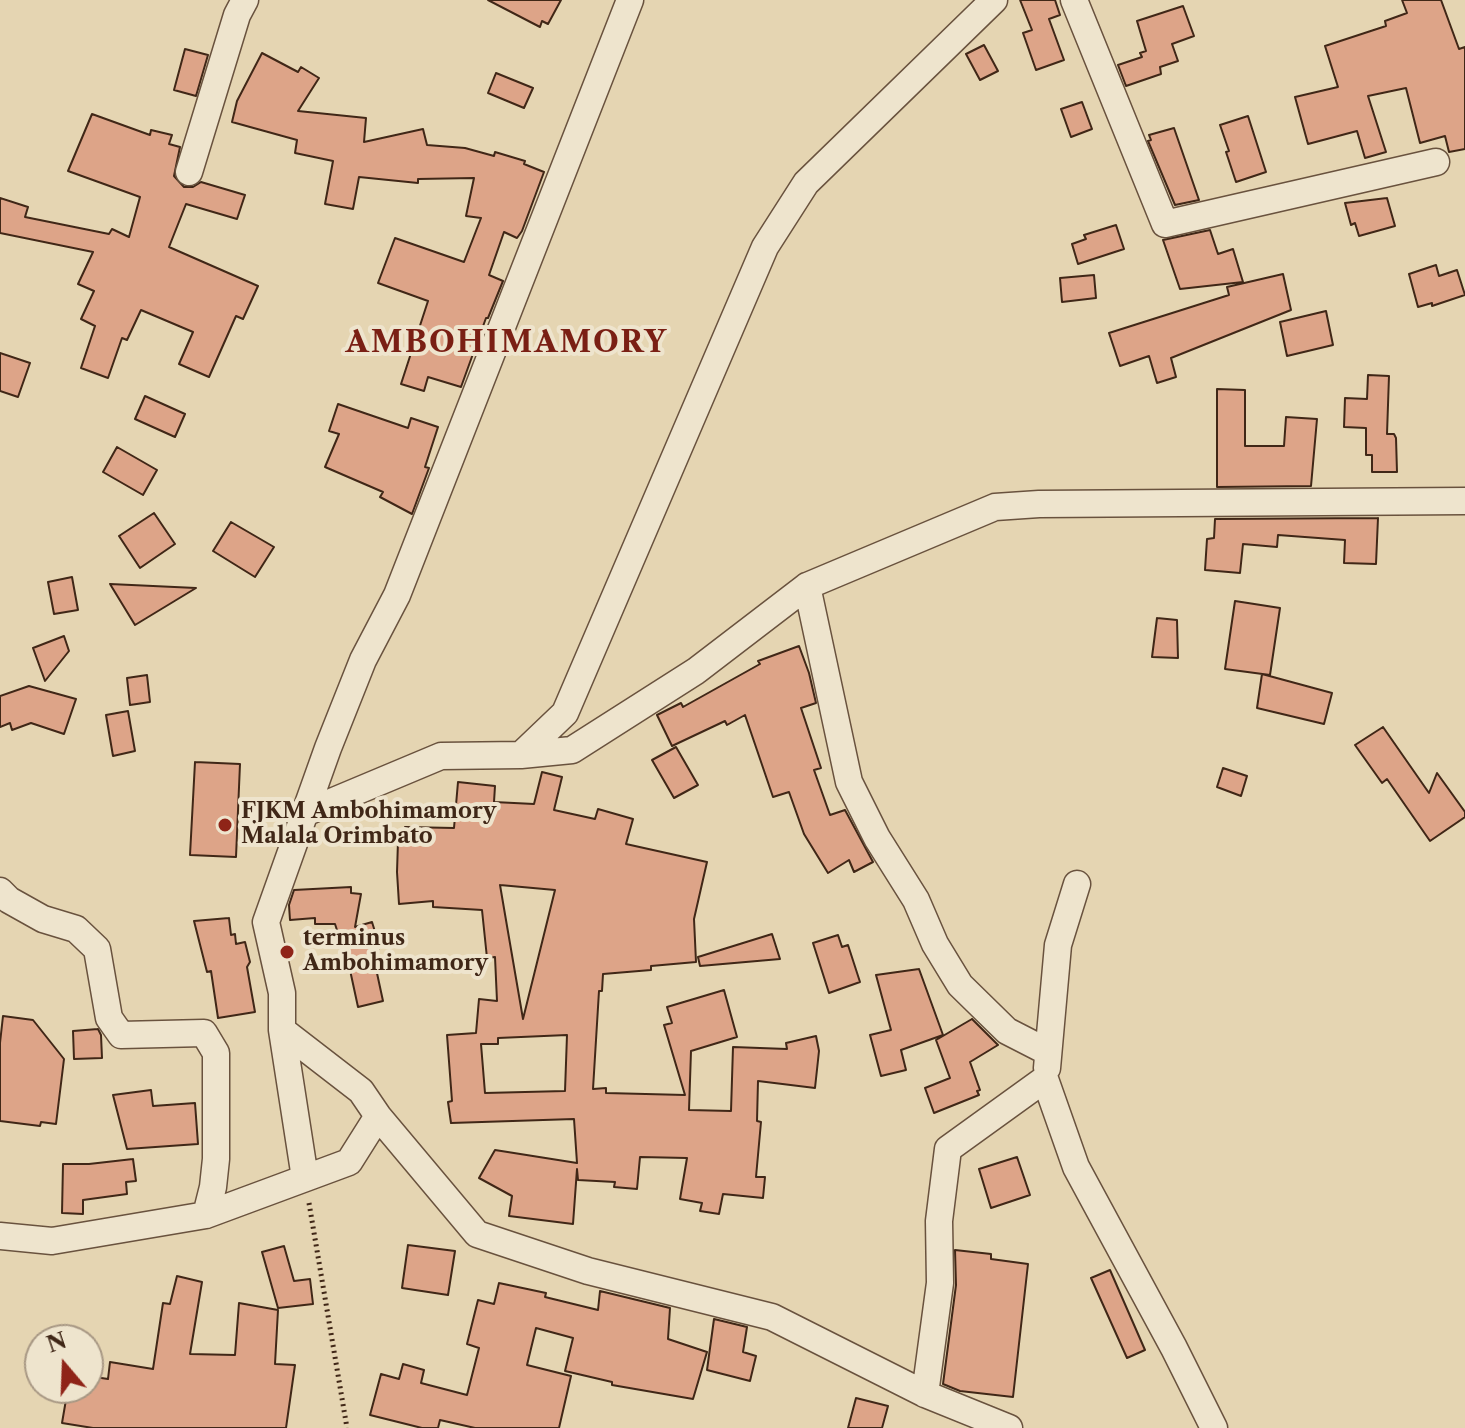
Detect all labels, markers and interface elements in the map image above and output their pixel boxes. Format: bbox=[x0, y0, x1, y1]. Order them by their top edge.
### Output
district label: AMBOHIMAMORY bbox=[346, 325, 668, 361]
place label: FJKM Ambohimamory Malala Orimbato bbox=[241, 799, 496, 850]
marker: FJKM Ambohimamory Malala Orimbato bbox=[216, 816, 234, 834]
place label: terminus Ambohimamory bbox=[303, 926, 488, 978]
marker: terminus Ambohimamory bbox=[278, 943, 296, 961]
north arrow bbox=[24, 1324, 104, 1404]
text: N bbox=[43, 1327, 70, 1359]

